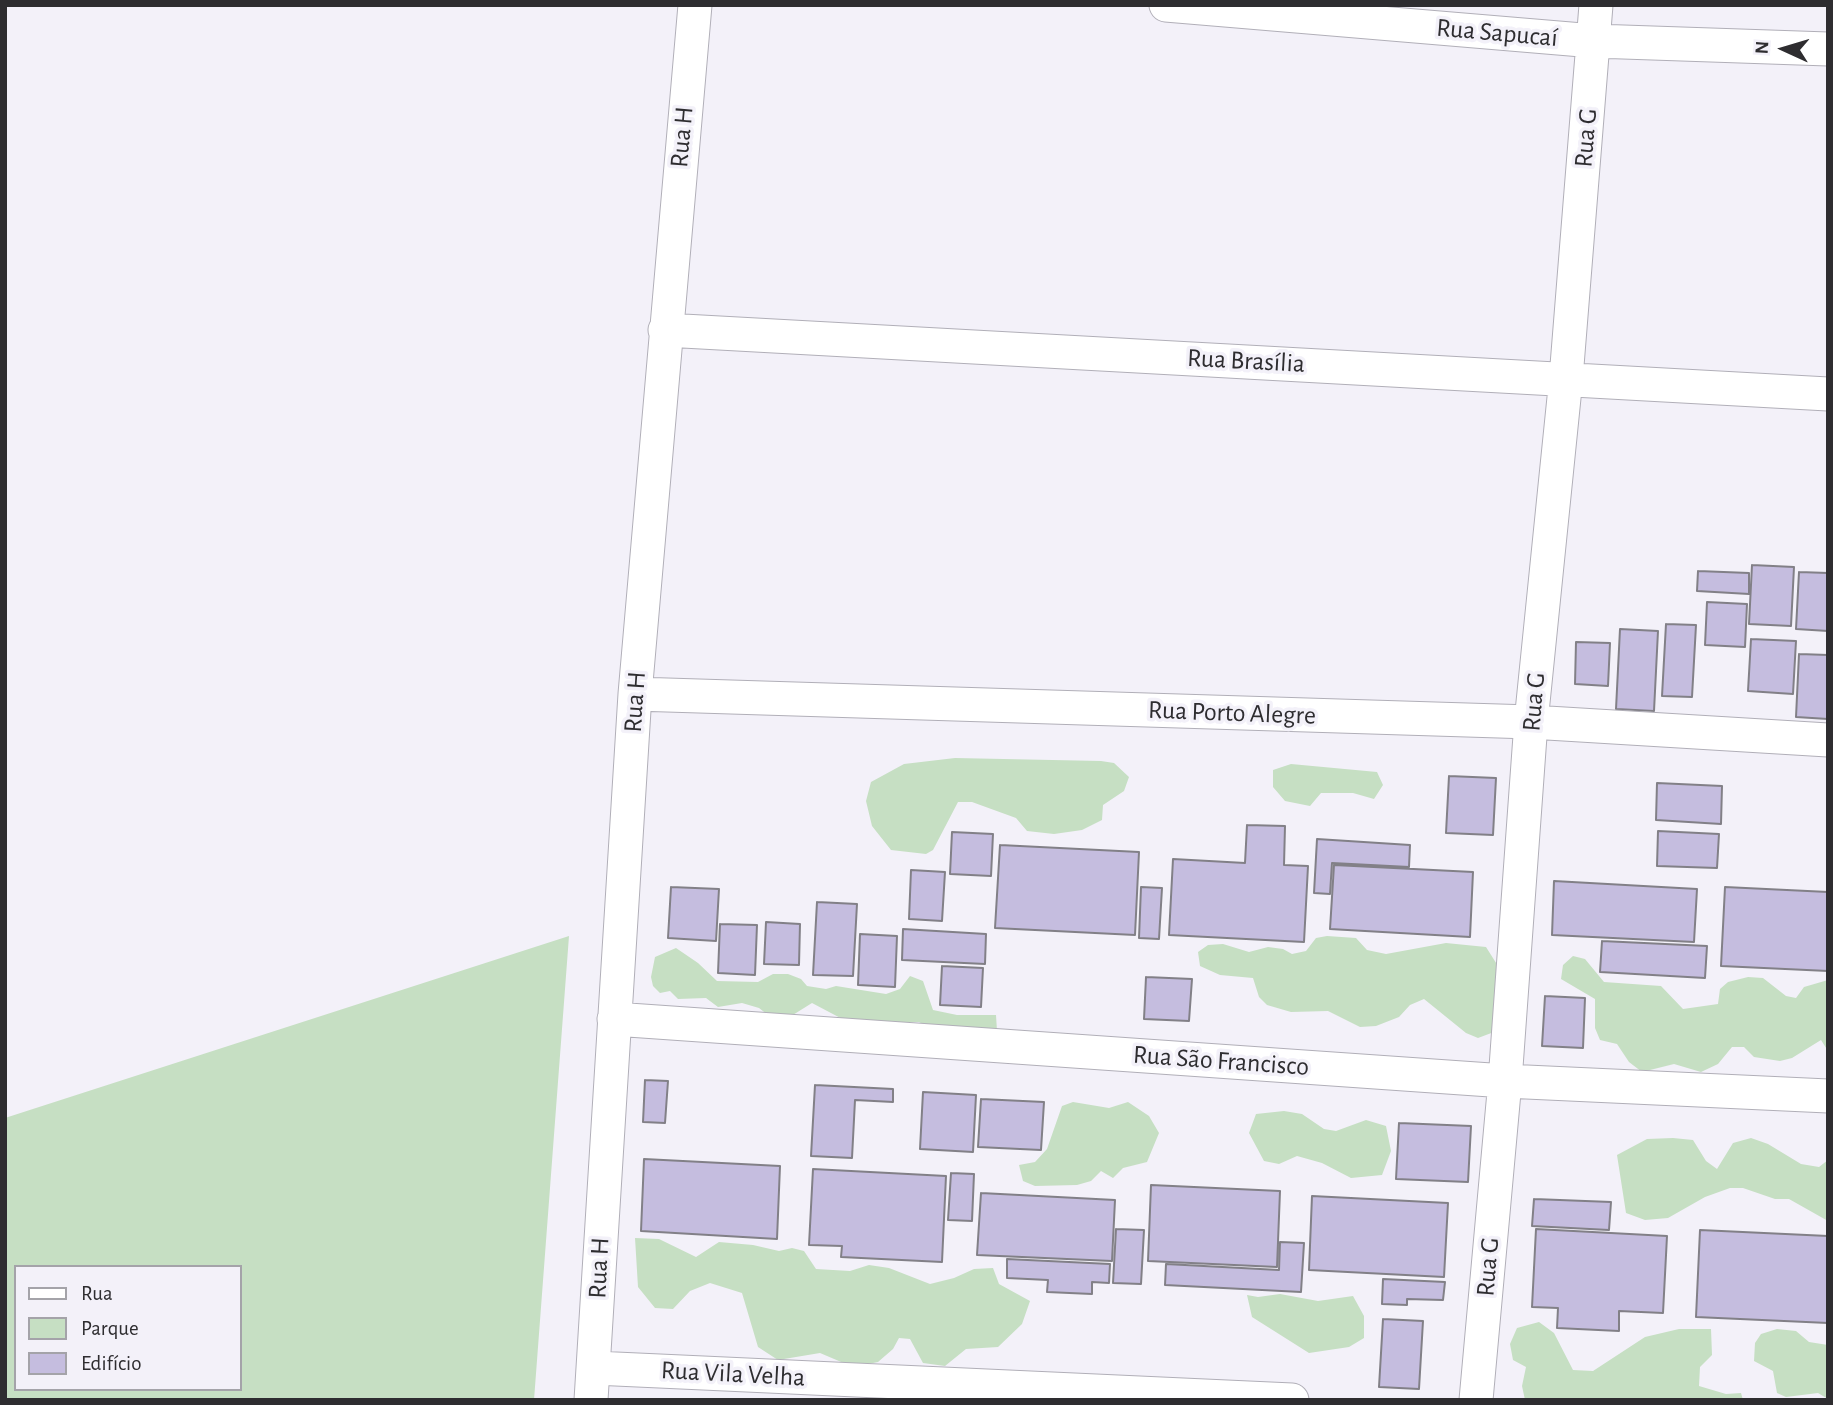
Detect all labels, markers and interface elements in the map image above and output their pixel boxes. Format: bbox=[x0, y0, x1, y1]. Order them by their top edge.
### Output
street label: Rua Sapucaí bbox=[1435, 12, 1559, 54]
north arrow bbox=[1749, 14, 1819, 84]
text: N bbox=[1753, 40, 1772, 55]
street label: Rua H bbox=[664, 105, 700, 169]
street label: Rua G bbox=[1568, 107, 1604, 169]
street label: Rua Brasília bbox=[1186, 342, 1306, 380]
street label: Rua H bbox=[617, 670, 653, 734]
street label: Rua G bbox=[1516, 671, 1552, 733]
street label: Rua Porto Alegre bbox=[1148, 694, 1316, 732]
street label: Rua São Francisco bbox=[1132, 1039, 1310, 1083]
street label: Rua G bbox=[1470, 1236, 1506, 1298]
street label: Rua H bbox=[582, 1237, 616, 1299]
legend bbox=[14, 1265, 242, 1391]
text: Rua bbox=[81, 1283, 113, 1304]
text: Parque bbox=[81, 1318, 139, 1339]
text: Edifício bbox=[81, 1353, 141, 1374]
street label: Rua Vila Velha bbox=[660, 1355, 806, 1393]

